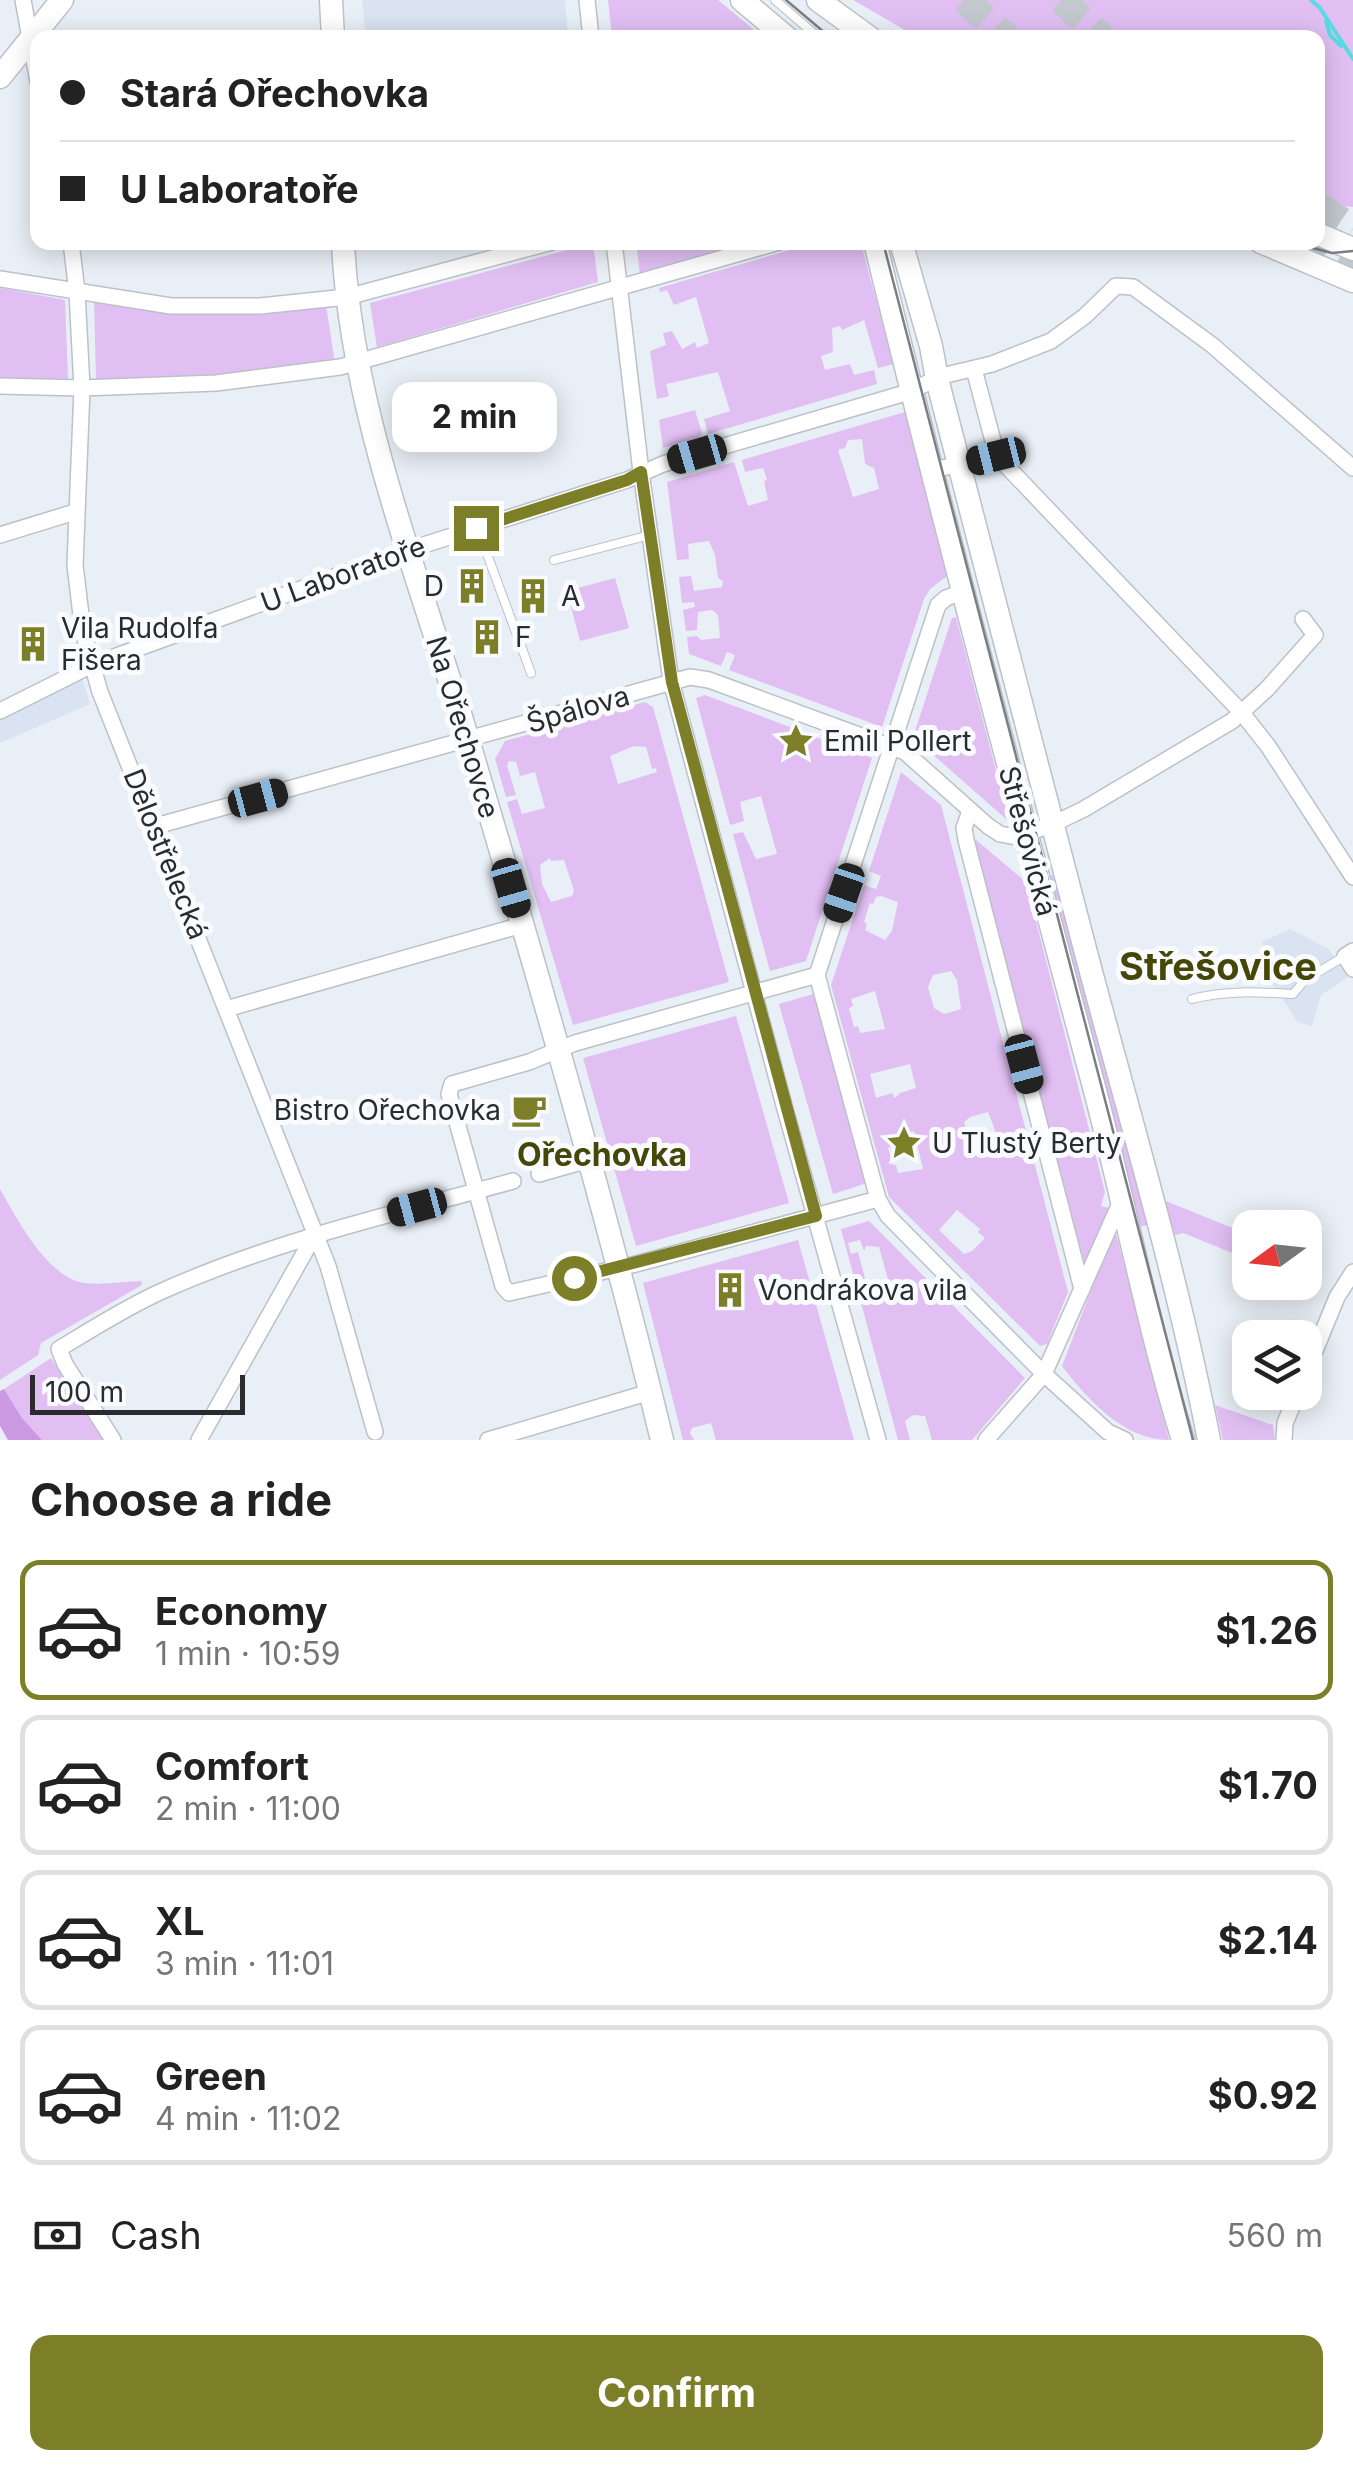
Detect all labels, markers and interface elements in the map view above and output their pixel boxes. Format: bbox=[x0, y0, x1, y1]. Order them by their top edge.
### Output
text: Stará Ořechovka bbox=[120, 70, 429, 116]
text: U Laboratoře bbox=[120, 166, 359, 212]
callout: 2 min bbox=[394, 383, 558, 453]
text: 2 min bbox=[432, 397, 517, 436]
car bbox=[664, 431, 730, 477]
car bbox=[963, 434, 1029, 478]
route end bbox=[454, 506, 499, 551]
street label: U Laboratoře bbox=[256, 529, 430, 619]
building icon: D bbox=[453, 567, 491, 605]
place label: D bbox=[424, 569, 444, 603]
building icon: A bbox=[514, 577, 552, 615]
place label: A bbox=[561, 579, 580, 613]
place label: Vila Rudolfa Fišera bbox=[61, 611, 218, 677]
building icon: F bbox=[468, 618, 506, 656]
place label: F bbox=[515, 620, 532, 654]
building icon: Vila Rudolfa Fišera bbox=[14, 625, 52, 663]
street label: Na Ořechovce bbox=[419, 632, 507, 822]
street label: Špálova bbox=[523, 678, 633, 740]
place icon: Emil Pollert bbox=[777, 722, 815, 760]
place label: Emil Pollert bbox=[824, 724, 971, 758]
street label: Střešovická bbox=[992, 762, 1064, 920]
street label: Dělostřelecká bbox=[116, 764, 216, 944]
car bbox=[225, 776, 291, 820]
car bbox=[488, 855, 534, 921]
car bbox=[820, 860, 868, 926]
district label: Střešovice bbox=[1119, 943, 1317, 989]
car bbox=[1002, 1031, 1046, 1097]
cafe icon: Bistro Ořechovka bbox=[510, 1091, 548, 1129]
place label: Bistro Ořechovka bbox=[274, 1093, 501, 1127]
place icon: U Tlustý Berty bbox=[885, 1124, 923, 1162]
place label: U Tlustý Berty bbox=[932, 1126, 1121, 1160]
district label: Ořechovka bbox=[517, 1135, 687, 1174]
car bbox=[384, 1185, 450, 1229]
north arrow bbox=[1232, 1210, 1322, 1300]
map controls bbox=[1232, 1210, 1322, 1410]
route start bbox=[552, 1256, 597, 1301]
building icon: Vondrákova vila bbox=[711, 1271, 749, 1309]
place label: Vondrákova vila bbox=[758, 1273, 968, 1307]
button: layers bbox=[1232, 1320, 1322, 1410]
scale bar bbox=[30, 1370, 245, 1414]
text: 100 m bbox=[45, 1375, 124, 1409]
text: Choose a ride bbox=[30, 1472, 332, 1527]
icon: car bbox=[35, 1585, 125, 1675]
text: Economy bbox=[155, 1588, 328, 1634]
text: $1.26 bbox=[1215, 1607, 1318, 1653]
text: 1 min · 10:59 bbox=[155, 1634, 341, 1673]
icon: car bbox=[35, 1740, 125, 1830]
text: Comfort bbox=[155, 1743, 309, 1789]
text: $1.70 bbox=[1218, 1762, 1318, 1808]
text: 2 min · 11:00 bbox=[155, 1789, 341, 1828]
icon: car bbox=[35, 1895, 125, 1985]
text: XL bbox=[155, 1898, 205, 1944]
text: $2.14 bbox=[1218, 1917, 1318, 1963]
text: 3 min · 11:01 bbox=[155, 1944, 334, 1983]
icon: car bbox=[35, 2050, 125, 2140]
text: Green bbox=[155, 2053, 267, 2099]
text: $0.92 bbox=[1208, 2072, 1318, 2118]
text: 4 min · 11:02 bbox=[155, 2099, 342, 2138]
icon: cash bbox=[30, 2208, 85, 2263]
text: Cash bbox=[110, 2212, 202, 2258]
text: 560 m bbox=[1226, 2216, 1323, 2255]
button: Confirm bbox=[30, 2335, 1323, 2450]

